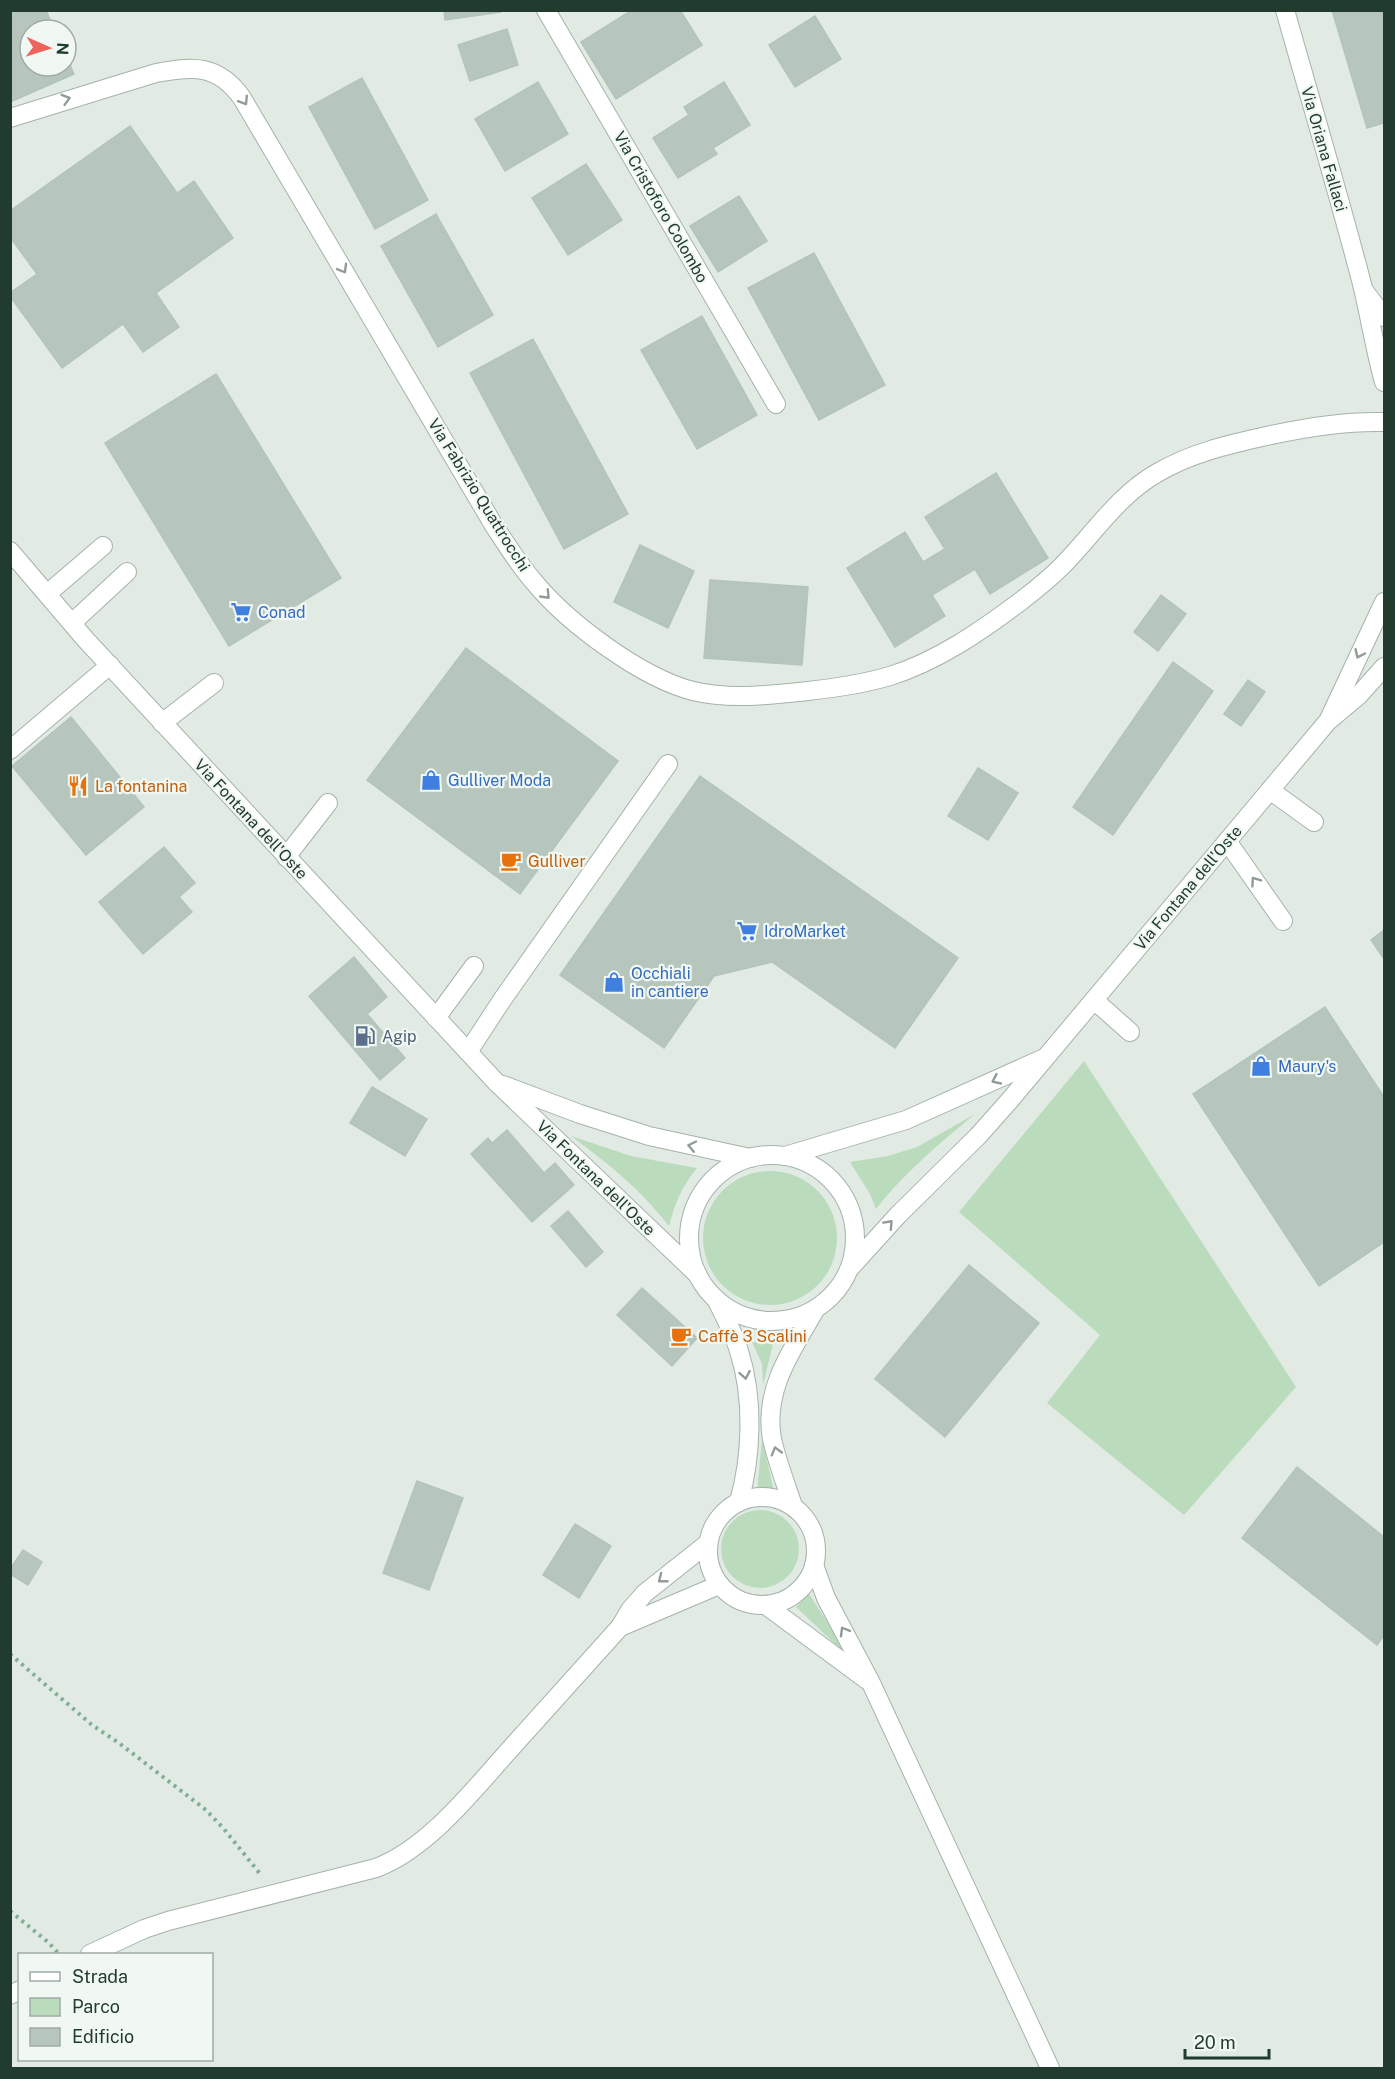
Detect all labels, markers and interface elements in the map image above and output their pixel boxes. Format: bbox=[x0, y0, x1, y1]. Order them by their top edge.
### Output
north arrow bbox=[18, 18, 78, 78]
text: N bbox=[53, 42, 72, 56]
street label: Via Oriana Fallaci bbox=[1297, 84, 1351, 214]
one-way arrow bbox=[60, 94, 71, 106]
one-way arrow bbox=[236, 95, 248, 105]
street label: Via Cristoforo Colombo bbox=[610, 128, 712, 286]
one-way arrow bbox=[336, 263, 347, 273]
street label: Via Fabrizio Quattrocchi bbox=[424, 415, 534, 575]
one-way arrow bbox=[538, 587, 549, 598]
supermarket icon: Conad bbox=[229, 600, 253, 624]
place label: Conad bbox=[258, 603, 306, 622]
one-way arrow bbox=[1354, 648, 1366, 659]
street label: Via Fontana dell'Oste bbox=[190, 755, 312, 883]
shop icon: Gulliver Moda bbox=[419, 768, 443, 792]
place label: Gulliver Moda bbox=[448, 771, 551, 790]
restaurant icon: La fontanina bbox=[66, 774, 90, 798]
place label: La fontanina bbox=[95, 777, 187, 796]
street label: Via Fontana dell'Oste bbox=[1130, 822, 1246, 954]
cafe icon: Gulliver bbox=[499, 849, 523, 873]
place label: Gulliver bbox=[528, 852, 586, 871]
one-way arrow bbox=[1251, 877, 1262, 888]
supermarket icon: IdroMarket bbox=[735, 919, 759, 943]
place label: IdroMarket bbox=[764, 922, 846, 941]
place label: Occhiali in cantiere bbox=[631, 964, 709, 1001]
shop icon: Occhiali in cantiere bbox=[602, 970, 626, 994]
fuel station icon: Agip bbox=[353, 1024, 377, 1048]
place label: Agip bbox=[382, 1027, 417, 1046]
shop icon: Maury's bbox=[1249, 1054, 1273, 1078]
place label: Maury's bbox=[1278, 1057, 1336, 1076]
one-way arrow bbox=[991, 1073, 1002, 1085]
street label: Via Fontana dell'Oste bbox=[533, 1117, 659, 1239]
one-way arrow bbox=[688, 1140, 698, 1153]
one-way arrow bbox=[882, 1221, 893, 1231]
cafe icon: Caffè 3 Scalini bbox=[669, 1324, 693, 1348]
place label: Caffè 3 Scalini bbox=[698, 1327, 807, 1346]
one-way arrow bbox=[738, 1370, 751, 1380]
one-way arrow bbox=[771, 1446, 783, 1456]
one-way arrow bbox=[657, 1571, 668, 1582]
one-way arrow bbox=[840, 1627, 852, 1637]
legend bbox=[18, 1953, 213, 2061]
text: Strada bbox=[72, 1966, 128, 1987]
text: Parco bbox=[72, 1996, 120, 2017]
scale bar bbox=[1185, 2022, 1269, 2060]
text: Edificio bbox=[72, 2026, 134, 2047]
text: 20 m bbox=[1194, 2032, 1236, 2053]

